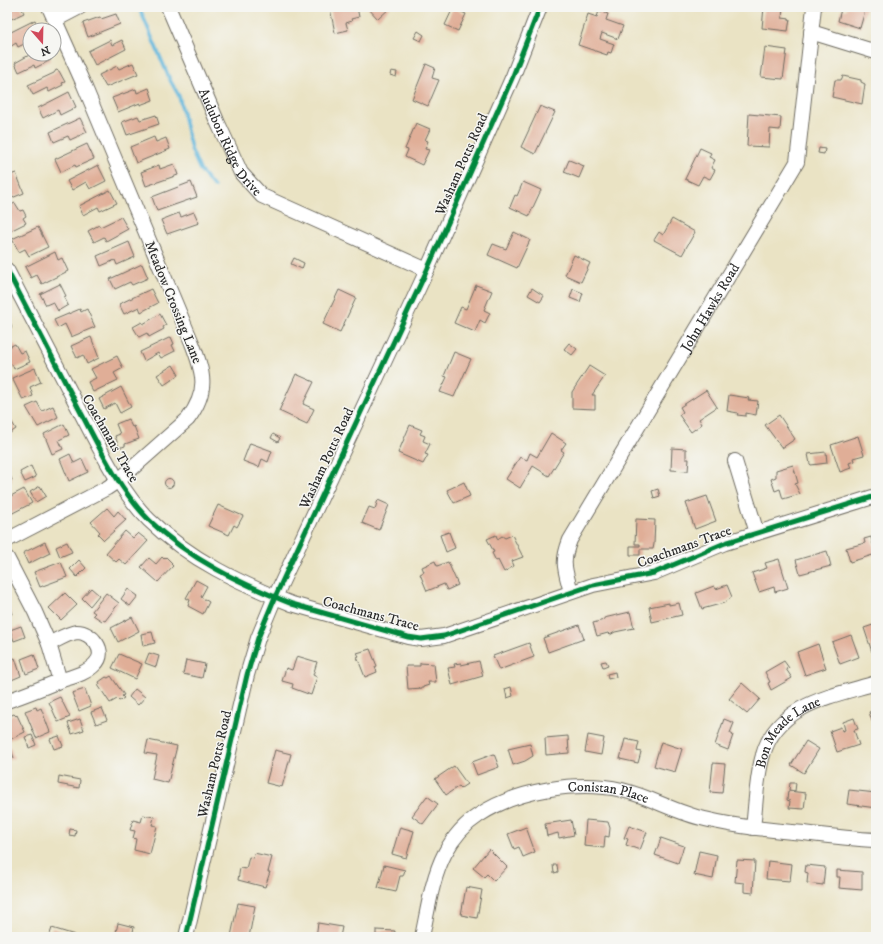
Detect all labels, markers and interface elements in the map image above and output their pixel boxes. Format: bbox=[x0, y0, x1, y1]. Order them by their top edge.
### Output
north arrow bbox=[22, 22, 62, 62]
text: N bbox=[38, 42, 52, 59]
street label: Audubon Ridge Drive bbox=[194, 86, 266, 200]
street label: Washam Potts Road bbox=[431, 111, 492, 219]
street label: Meadow Crossing Lane bbox=[140, 238, 206, 366]
street label: John Hawks Road bbox=[676, 260, 744, 357]
street label: Coachmans Trace bbox=[78, 391, 143, 486]
street label: Washam Potts Road bbox=[295, 405, 358, 513]
street label: Coachmans Trace bbox=[635, 521, 734, 572]
street label: Coachmans Trace bbox=[321, 592, 421, 636]
street label: Bon Meade Lane bbox=[752, 693, 823, 770]
street label: Washam Potts Road bbox=[194, 709, 236, 821]
street label: Conistan Place bbox=[567, 778, 652, 808]

